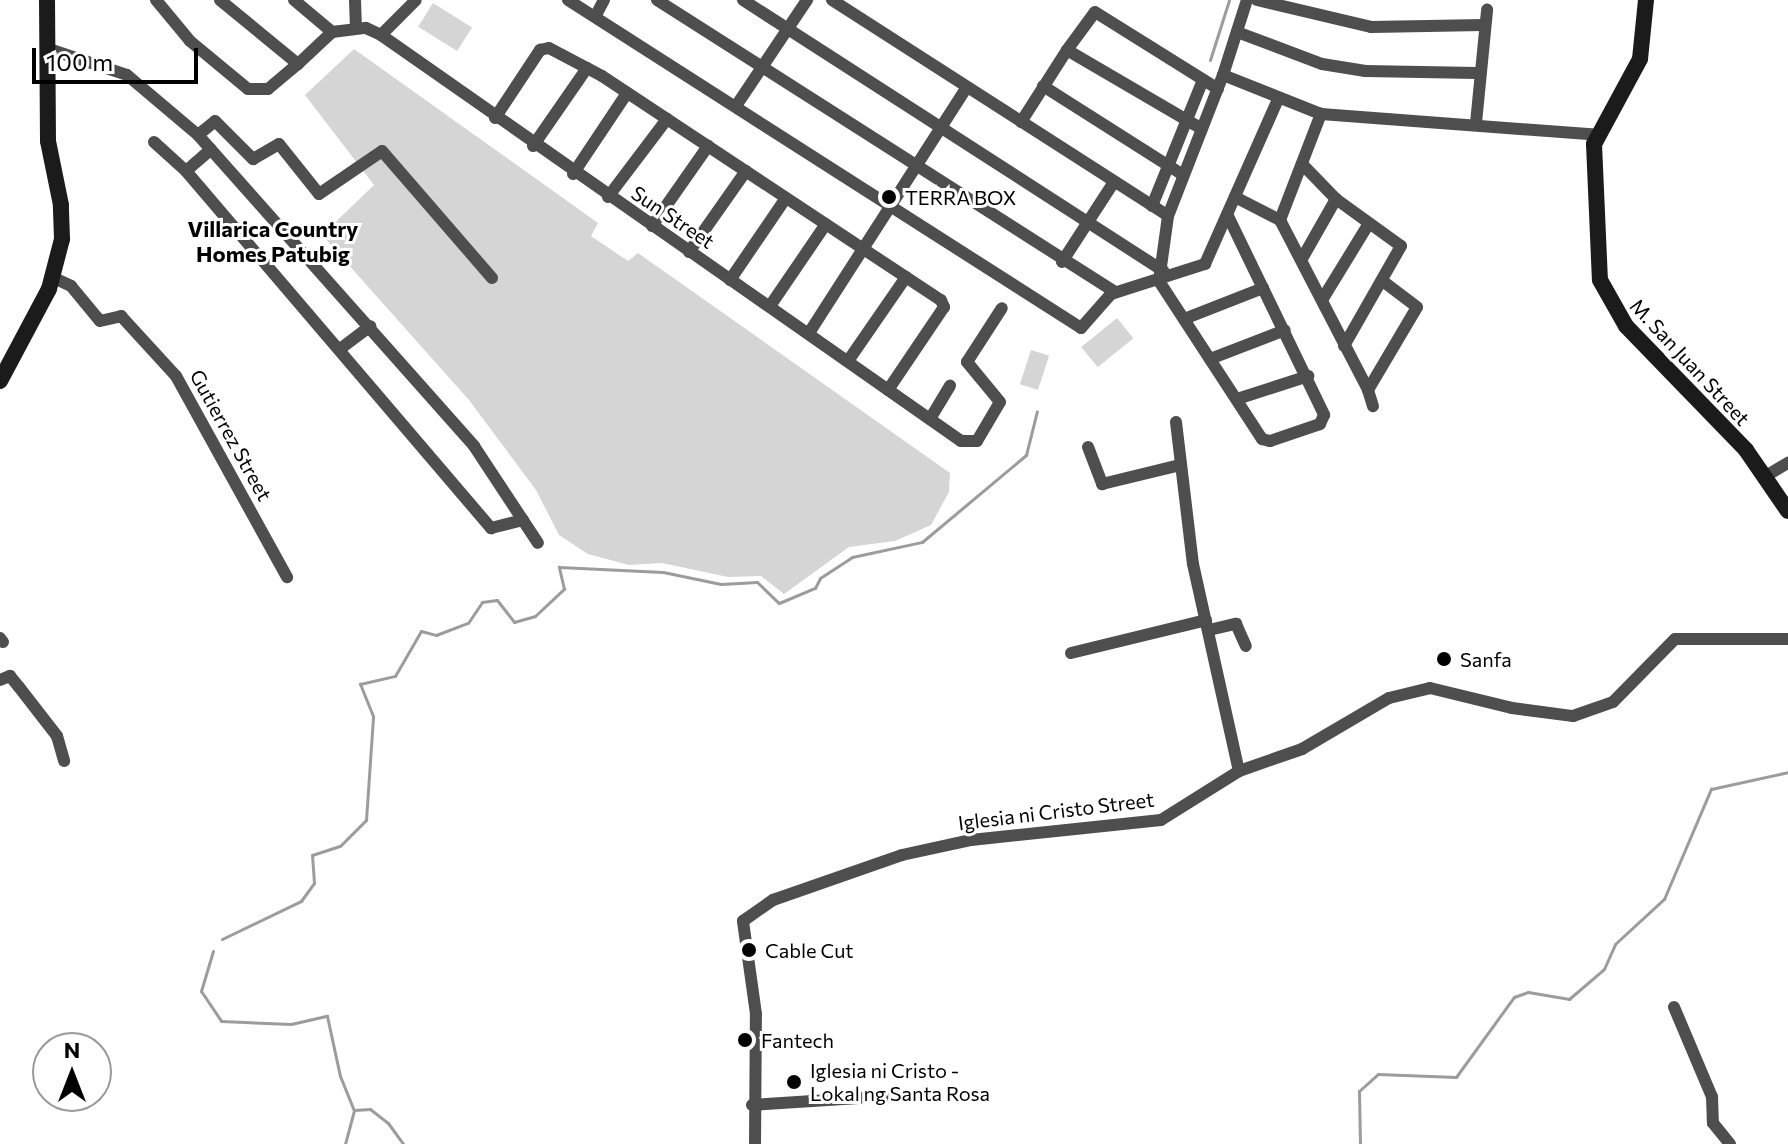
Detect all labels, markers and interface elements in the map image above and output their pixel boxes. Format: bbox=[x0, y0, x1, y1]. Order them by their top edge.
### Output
scale bar bbox=[36, 32, 202, 82]
text: 100 m bbox=[46, 47, 113, 76]
street label: Sun Street bbox=[627, 181, 719, 253]
place label: TERRA BOX bbox=[905, 185, 1016, 209]
marker: TERRA BOX bbox=[880, 188, 898, 206]
district label: Villarica Country Homes Patubig bbox=[188, 215, 358, 266]
street label: M. San Juan Street bbox=[1625, 294, 1755, 430]
street label: Gutierrez Street bbox=[185, 365, 277, 505]
place label: Sanfa bbox=[1460, 647, 1512, 671]
marker: Sanfa bbox=[1435, 650, 1453, 668]
street label: Iglesia ni Cristo Street bbox=[957, 787, 1155, 835]
place label: Cable Cut bbox=[765, 938, 854, 962]
marker: Cable Cut bbox=[740, 941, 758, 959]
place label: Fantech bbox=[761, 1028, 834, 1052]
marker: Fantech bbox=[736, 1031, 754, 1049]
north arrow bbox=[32, 1032, 112, 1112]
text: N bbox=[64, 1036, 80, 1063]
place label: Iglesia ni Cristo - Lokal ng Santa Rosa bbox=[810, 1058, 990, 1105]
marker: Iglesia ni Cristo - Lokal ng Santa Rosa bbox=[785, 1073, 803, 1091]

